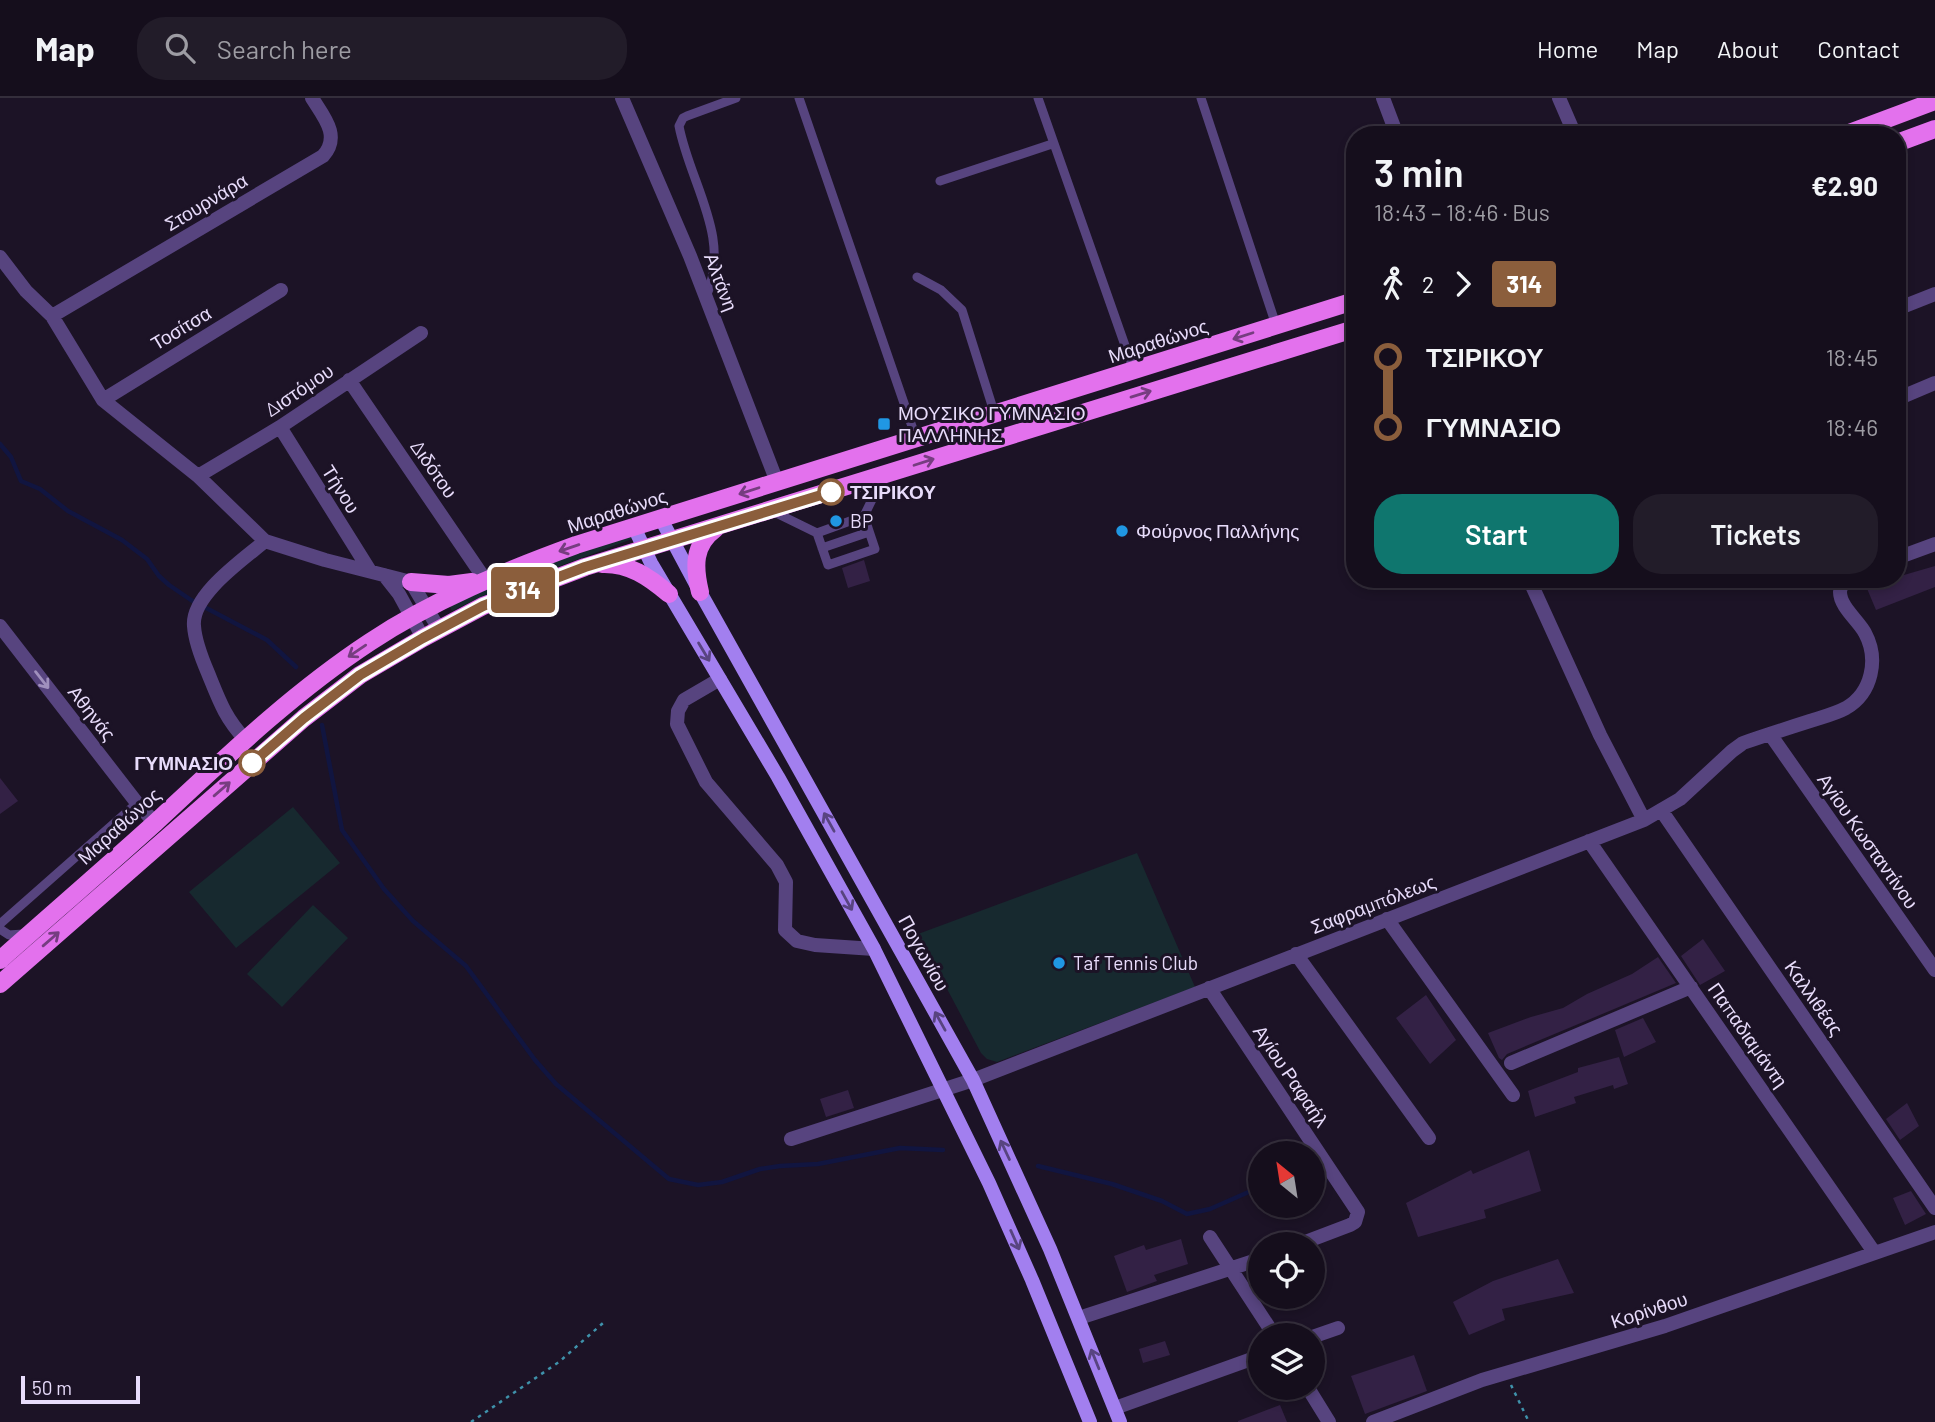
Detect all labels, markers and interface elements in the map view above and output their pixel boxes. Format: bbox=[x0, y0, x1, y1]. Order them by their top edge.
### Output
search box bbox=[137, 17, 627, 80]
text: Map bbox=[35, 28, 95, 68]
icon: search bbox=[161, 29, 199, 67]
text: Search here bbox=[217, 33, 352, 64]
text: Home bbox=[1537, 34, 1598, 63]
text: Map bbox=[1636, 34, 1679, 63]
text: About bbox=[1717, 34, 1779, 63]
text: Contact bbox=[1817, 34, 1900, 63]
text: 3 min bbox=[1374, 149, 1464, 195]
street label: Στουρνάρα bbox=[160, 168, 251, 235]
text: €2.90 bbox=[1811, 170, 1878, 201]
text: 18:43 – 18:46 · Bus bbox=[1374, 198, 1550, 226]
street label: Αλτάνη bbox=[700, 249, 743, 314]
icon: walk bbox=[1374, 265, 1412, 303]
icon: forward bbox=[1444, 265, 1482, 303]
text: 314 bbox=[1506, 269, 1542, 298]
text: 2 bbox=[1422, 270, 1434, 298]
street label: Τοσίτσα bbox=[147, 301, 215, 354]
street label: Μαραθώνος bbox=[1105, 314, 1210, 367]
one-way arrow bbox=[1232, 331, 1254, 343]
text: ΤΣΙΡΙΚΟΥ bbox=[1426, 341, 1544, 372]
text: 18:45 bbox=[1826, 343, 1878, 371]
street label: Διστόμου bbox=[260, 358, 337, 421]
one-way arrow bbox=[1130, 386, 1152, 399]
place label: ΜΟΥΣΙΚΟ ΓΥΜΝΑΣΙΟ ΠΑΛΛΗΝΗΣ bbox=[898, 401, 1086, 446]
text: ΓΥΜΝΑΣΙΟ bbox=[1426, 411, 1561, 442]
text: 18:46 bbox=[1826, 413, 1878, 441]
marker: ΜΟΥΣΙΚΟ ΓΥΜΝΑΣΙΟ ΠΑΛΛΗΝΗΣ bbox=[876, 416, 892, 432]
street label: Διδότου bbox=[406, 435, 463, 502]
one-way arrow bbox=[913, 455, 935, 467]
street label: Τήνου bbox=[318, 460, 365, 517]
marker: ΤΣΙΡΙΚΟΥ bbox=[818, 479, 844, 505]
place label: ΤΣΙΡΙΚΟΥ bbox=[850, 480, 936, 503]
street label: Μαραθώνος bbox=[564, 484, 669, 537]
one-way arrow bbox=[738, 486, 760, 498]
button: Start bbox=[1374, 494, 1619, 574]
button: Tickets bbox=[1633, 494, 1878, 574]
place label: BP bbox=[850, 509, 873, 532]
marker: BP bbox=[828, 513, 844, 529]
place label: Φούρνος Παλλήνης bbox=[1136, 519, 1299, 542]
marker: Φούρνος Παλλήνης bbox=[1114, 523, 1130, 539]
one-way arrow bbox=[558, 543, 580, 555]
line badge: 314 bbox=[483, 567, 563, 613]
text: 314 bbox=[505, 575, 541, 604]
one-way arrow bbox=[697, 642, 711, 662]
one-way arrow bbox=[348, 644, 367, 658]
one-way arrow bbox=[34, 670, 49, 688]
street label: Αθηνάς bbox=[64, 681, 121, 745]
marker: ΓΥΜΝΑΣΙΟ bbox=[239, 750, 265, 776]
place label: ΓΥΜΝΑΣΙΟ bbox=[134, 751, 233, 774]
street label: Αγίου Κωσταντίνου bbox=[1813, 769, 1924, 913]
one-way arrow bbox=[213, 781, 231, 797]
street label: Μαραθώνος bbox=[73, 783, 165, 869]
one-way arrow bbox=[822, 812, 836, 832]
street label: Σαφραμπόλεως bbox=[1307, 869, 1438, 938]
one-way arrow bbox=[840, 890, 854, 910]
street label: Πογωνίου bbox=[894, 911, 955, 995]
one-way arrow bbox=[42, 931, 60, 947]
place label: Taf Tennis Club bbox=[1073, 951, 1198, 974]
marker: Taf Tennis Club bbox=[1051, 955, 1067, 971]
street label: Καλλιθέας bbox=[1780, 956, 1848, 1039]
street label: Παπαδιαμάντη bbox=[1704, 978, 1793, 1092]
one-way arrow bbox=[933, 1011, 947, 1031]
street label: Αγίου Ραφαήλ bbox=[1249, 1020, 1334, 1131]
one-way arrow bbox=[998, 1140, 1012, 1161]
north arrow bbox=[1248, 1141, 1325, 1218]
map controls bbox=[1248, 1141, 1325, 1400]
one-way arrow bbox=[1009, 1229, 1022, 1250]
button: locate bbox=[1248, 1232, 1325, 1309]
street label: Κορίνθου bbox=[1608, 1286, 1690, 1333]
button: layers bbox=[1248, 1323, 1325, 1400]
one-way arrow bbox=[1088, 1348, 1101, 1370]
scale bar bbox=[21, 1373, 140, 1405]
text: 50 m bbox=[32, 1376, 72, 1399]

